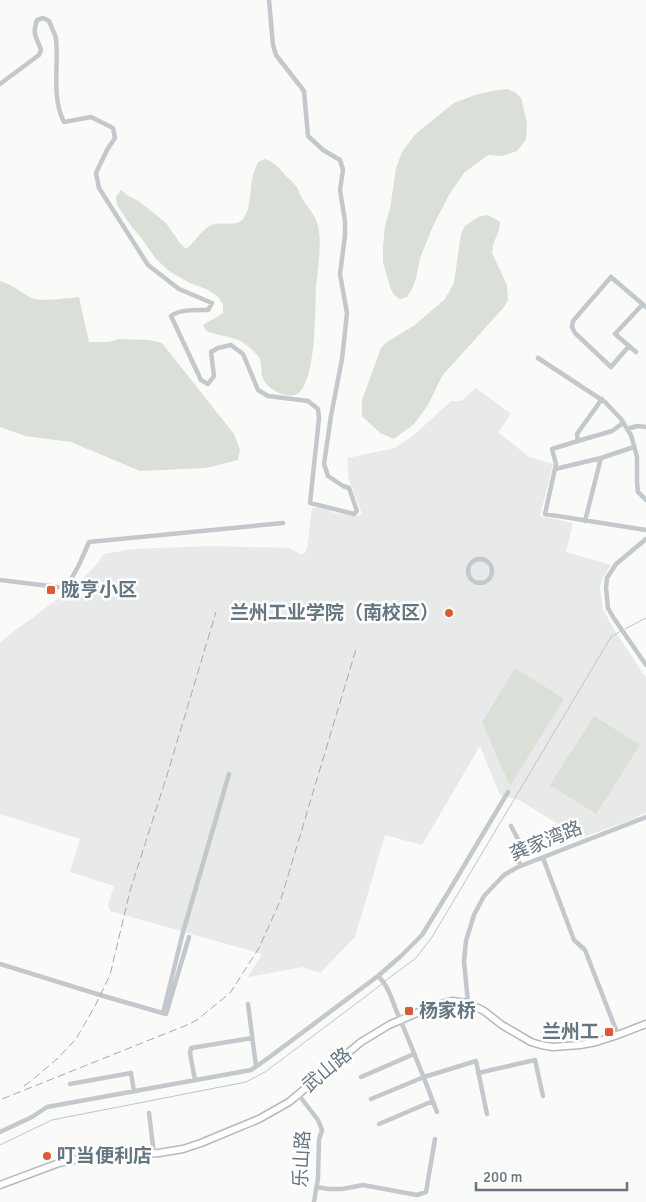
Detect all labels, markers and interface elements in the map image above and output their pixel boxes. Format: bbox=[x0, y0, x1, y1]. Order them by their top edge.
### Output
place label: 陇亨小区 bbox=[61, 578, 137, 602]
marker: 陇亨小区 bbox=[45, 584, 57, 596]
place label: 兰州工业学院（南校区） bbox=[230, 601, 439, 625]
marker: 兰州工业学院（南校区） bbox=[443, 607, 455, 619]
street label: 龚家湾路 bbox=[506, 816, 586, 866]
place label: 杨家桥 bbox=[419, 999, 476, 1023]
marker: 杨家桥 bbox=[403, 1005, 415, 1017]
place label: 兰州工 bbox=[542, 1020, 599, 1044]
marker: 兰州工 bbox=[603, 1026, 615, 1038]
street label: 武山路 bbox=[297, 1042, 357, 1098]
street label: 乐山路 bbox=[289, 1130, 315, 1188]
place label: 叮当便利店 bbox=[57, 1144, 152, 1168]
marker: 叮当便利店 bbox=[41, 1150, 53, 1162]
scale bar bbox=[476, 1160, 627, 1192]
text: 200 m bbox=[483, 1168, 523, 1186]

